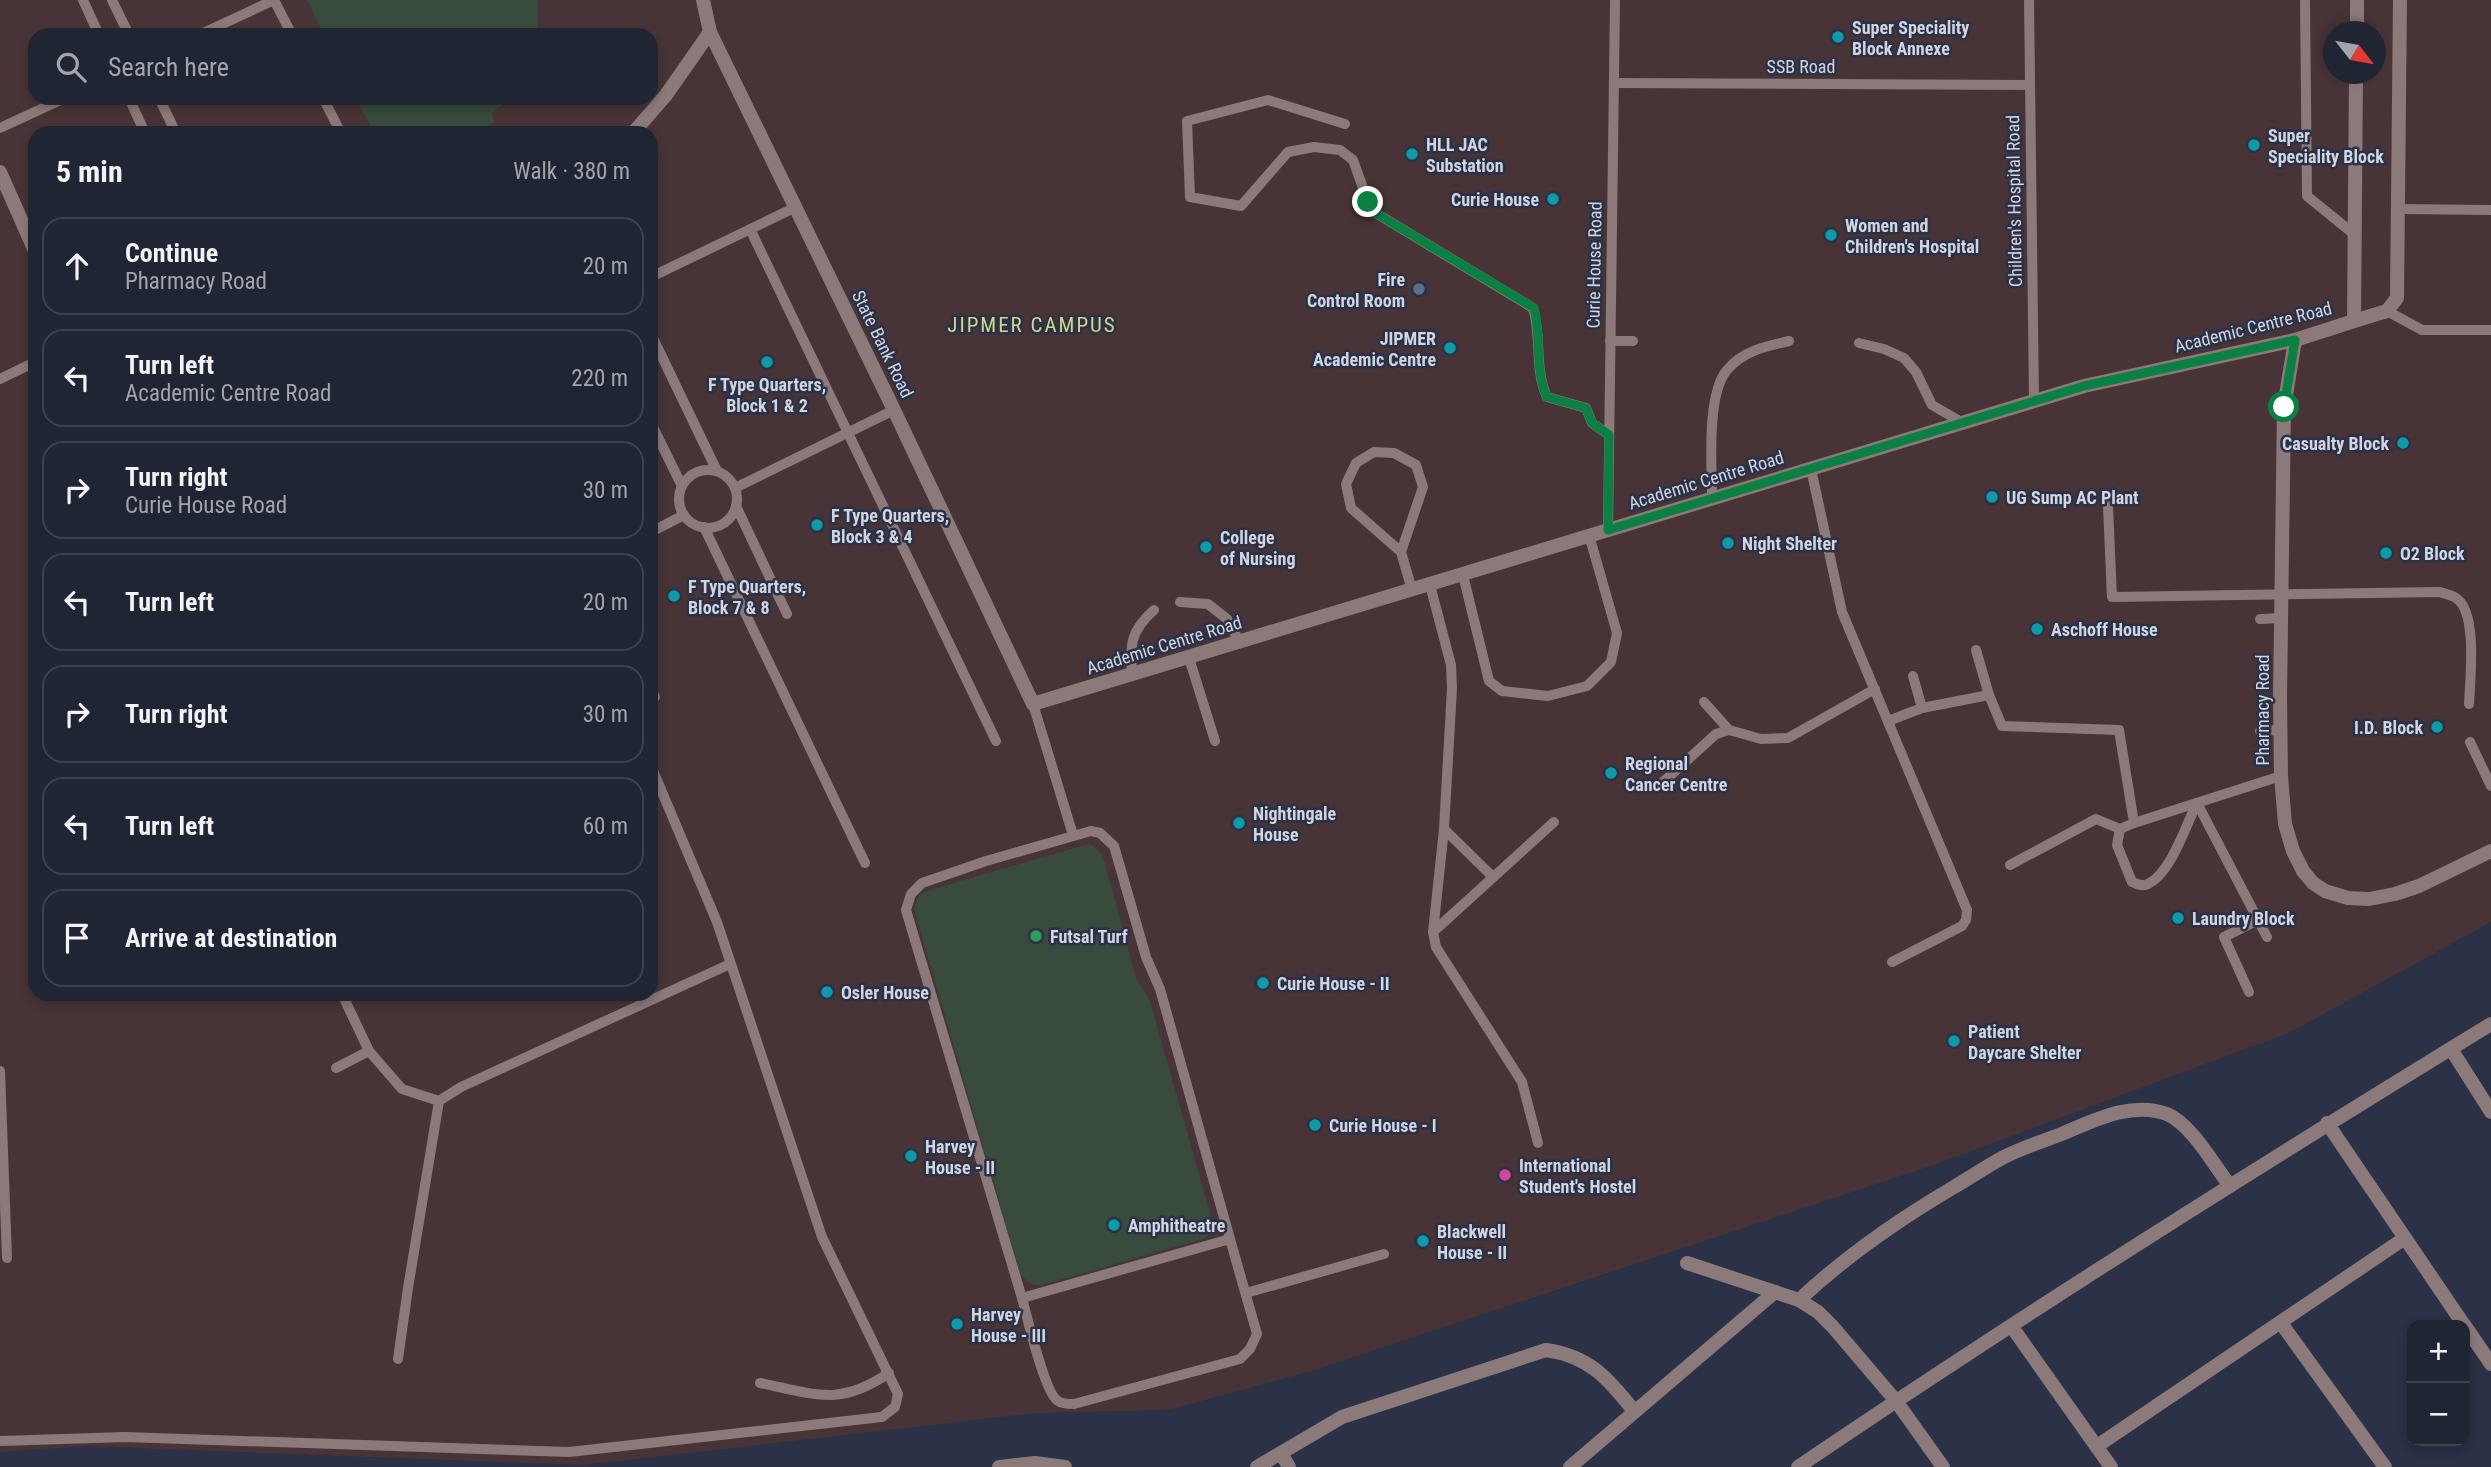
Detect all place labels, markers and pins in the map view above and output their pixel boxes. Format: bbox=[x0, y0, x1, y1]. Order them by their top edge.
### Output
place label: Super Speciality Block Annexe bbox=[1852, 17, 1969, 59]
marker: Super Speciality Block Annexe bbox=[1830, 29, 1846, 45]
place label: Super Speciality Block bbox=[2268, 125, 2384, 167]
place label: HLL JAC Substation bbox=[1426, 134, 1504, 176]
marker: Super Speciality Block bbox=[2246, 137, 2262, 153]
marker: HLL JAC Substation bbox=[1404, 146, 1420, 162]
place label: Curie House bbox=[1451, 189, 1539, 210]
marker: Curie House bbox=[1545, 191, 1561, 207]
place label: Women and Children's Hospital bbox=[1845, 215, 1979, 257]
marker: Women and Children's Hospital bbox=[1823, 227, 1839, 243]
place label: Fire Control Room bbox=[1307, 269, 1405, 311]
marker: Fire Control Room bbox=[1411, 281, 1427, 297]
place label: JIPMER Academic Centre bbox=[1313, 328, 1436, 370]
marker: JIPMER Academic Centre bbox=[1442, 340, 1458, 356]
marker: F Type Quarters, Block 1 & 2 bbox=[759, 354, 775, 370]
place label: F Type Quarters, Block 1 & 2 bbox=[708, 374, 826, 416]
place label: Casualty Block bbox=[2282, 433, 2389, 454]
marker: Casualty Block bbox=[2395, 435, 2411, 451]
place label: UG Sump AC Plant bbox=[2006, 487, 2139, 508]
marker: UG Sump AC Plant bbox=[1984, 489, 2000, 505]
place label: F Type Quarters, Block 3 & 4 bbox=[831, 505, 949, 547]
marker: F Type Quarters, Block 3 & 4 bbox=[809, 517, 825, 533]
place label: College of Nursing bbox=[1220, 527, 1295, 569]
place label: Night Shelter bbox=[1742, 533, 1837, 554]
marker: Night Shelter bbox=[1720, 535, 1736, 551]
marker: College of Nursing bbox=[1198, 539, 1214, 555]
place label: O2 Block bbox=[2400, 543, 2465, 564]
marker: O2 Block bbox=[2378, 545, 2394, 561]
place label: F Type Quarters, Block 7 & 8 bbox=[688, 576, 806, 618]
marker: F Type Quarters, Block 7 & 8 bbox=[666, 588, 682, 604]
place label: Aschoff House bbox=[2051, 619, 2158, 640]
marker: Aschoff House bbox=[2029, 621, 2045, 637]
place label: I.D. Block bbox=[2354, 717, 2423, 738]
marker: I.D. Block bbox=[2429, 719, 2445, 735]
place label: Regional Cancer Centre bbox=[1625, 753, 1728, 795]
marker: Regional Cancer Centre bbox=[1603, 765, 1619, 781]
place label: Nightingale House bbox=[1253, 803, 1336, 845]
marker: Nightingale House bbox=[1231, 815, 1247, 831]
place label: Laundry Block bbox=[2192, 908, 2295, 929]
marker: Laundry Block bbox=[2170, 910, 2186, 926]
place label: Futsal Turf bbox=[1050, 926, 1128, 947]
marker: Futsal Turf bbox=[1028, 928, 1044, 944]
place label: Curie House - II bbox=[1277, 973, 1390, 994]
marker: Curie House - II bbox=[1255, 975, 1271, 991]
place label: Osler House bbox=[841, 982, 929, 1003]
marker: Osler House bbox=[819, 984, 835, 1000]
place label: Patient Daycare Shelter bbox=[1968, 1021, 2082, 1063]
marker: Patient Daycare Shelter bbox=[1946, 1033, 1962, 1049]
place label: Curie House - I bbox=[1329, 1115, 1437, 1136]
marker: Curie House - I bbox=[1307, 1117, 1323, 1133]
place label: Harvey House - II bbox=[925, 1136, 995, 1178]
marker: Harvey House - II bbox=[903, 1148, 919, 1164]
place label: International Student's Hostel bbox=[1519, 1155, 1636, 1197]
marker: International Student's Hostel bbox=[1497, 1167, 1513, 1183]
place label: Amphitheatre bbox=[1128, 1215, 1226, 1236]
marker: Amphitheatre bbox=[1106, 1217, 1122, 1233]
place label: Blackwell House - II bbox=[1437, 1221, 1507, 1263]
marker: Blackwell House - II bbox=[1415, 1233, 1431, 1249]
place label: Harvey House - III bbox=[971, 1304, 1046, 1346]
marker: Harvey House - III bbox=[949, 1316, 965, 1332]

